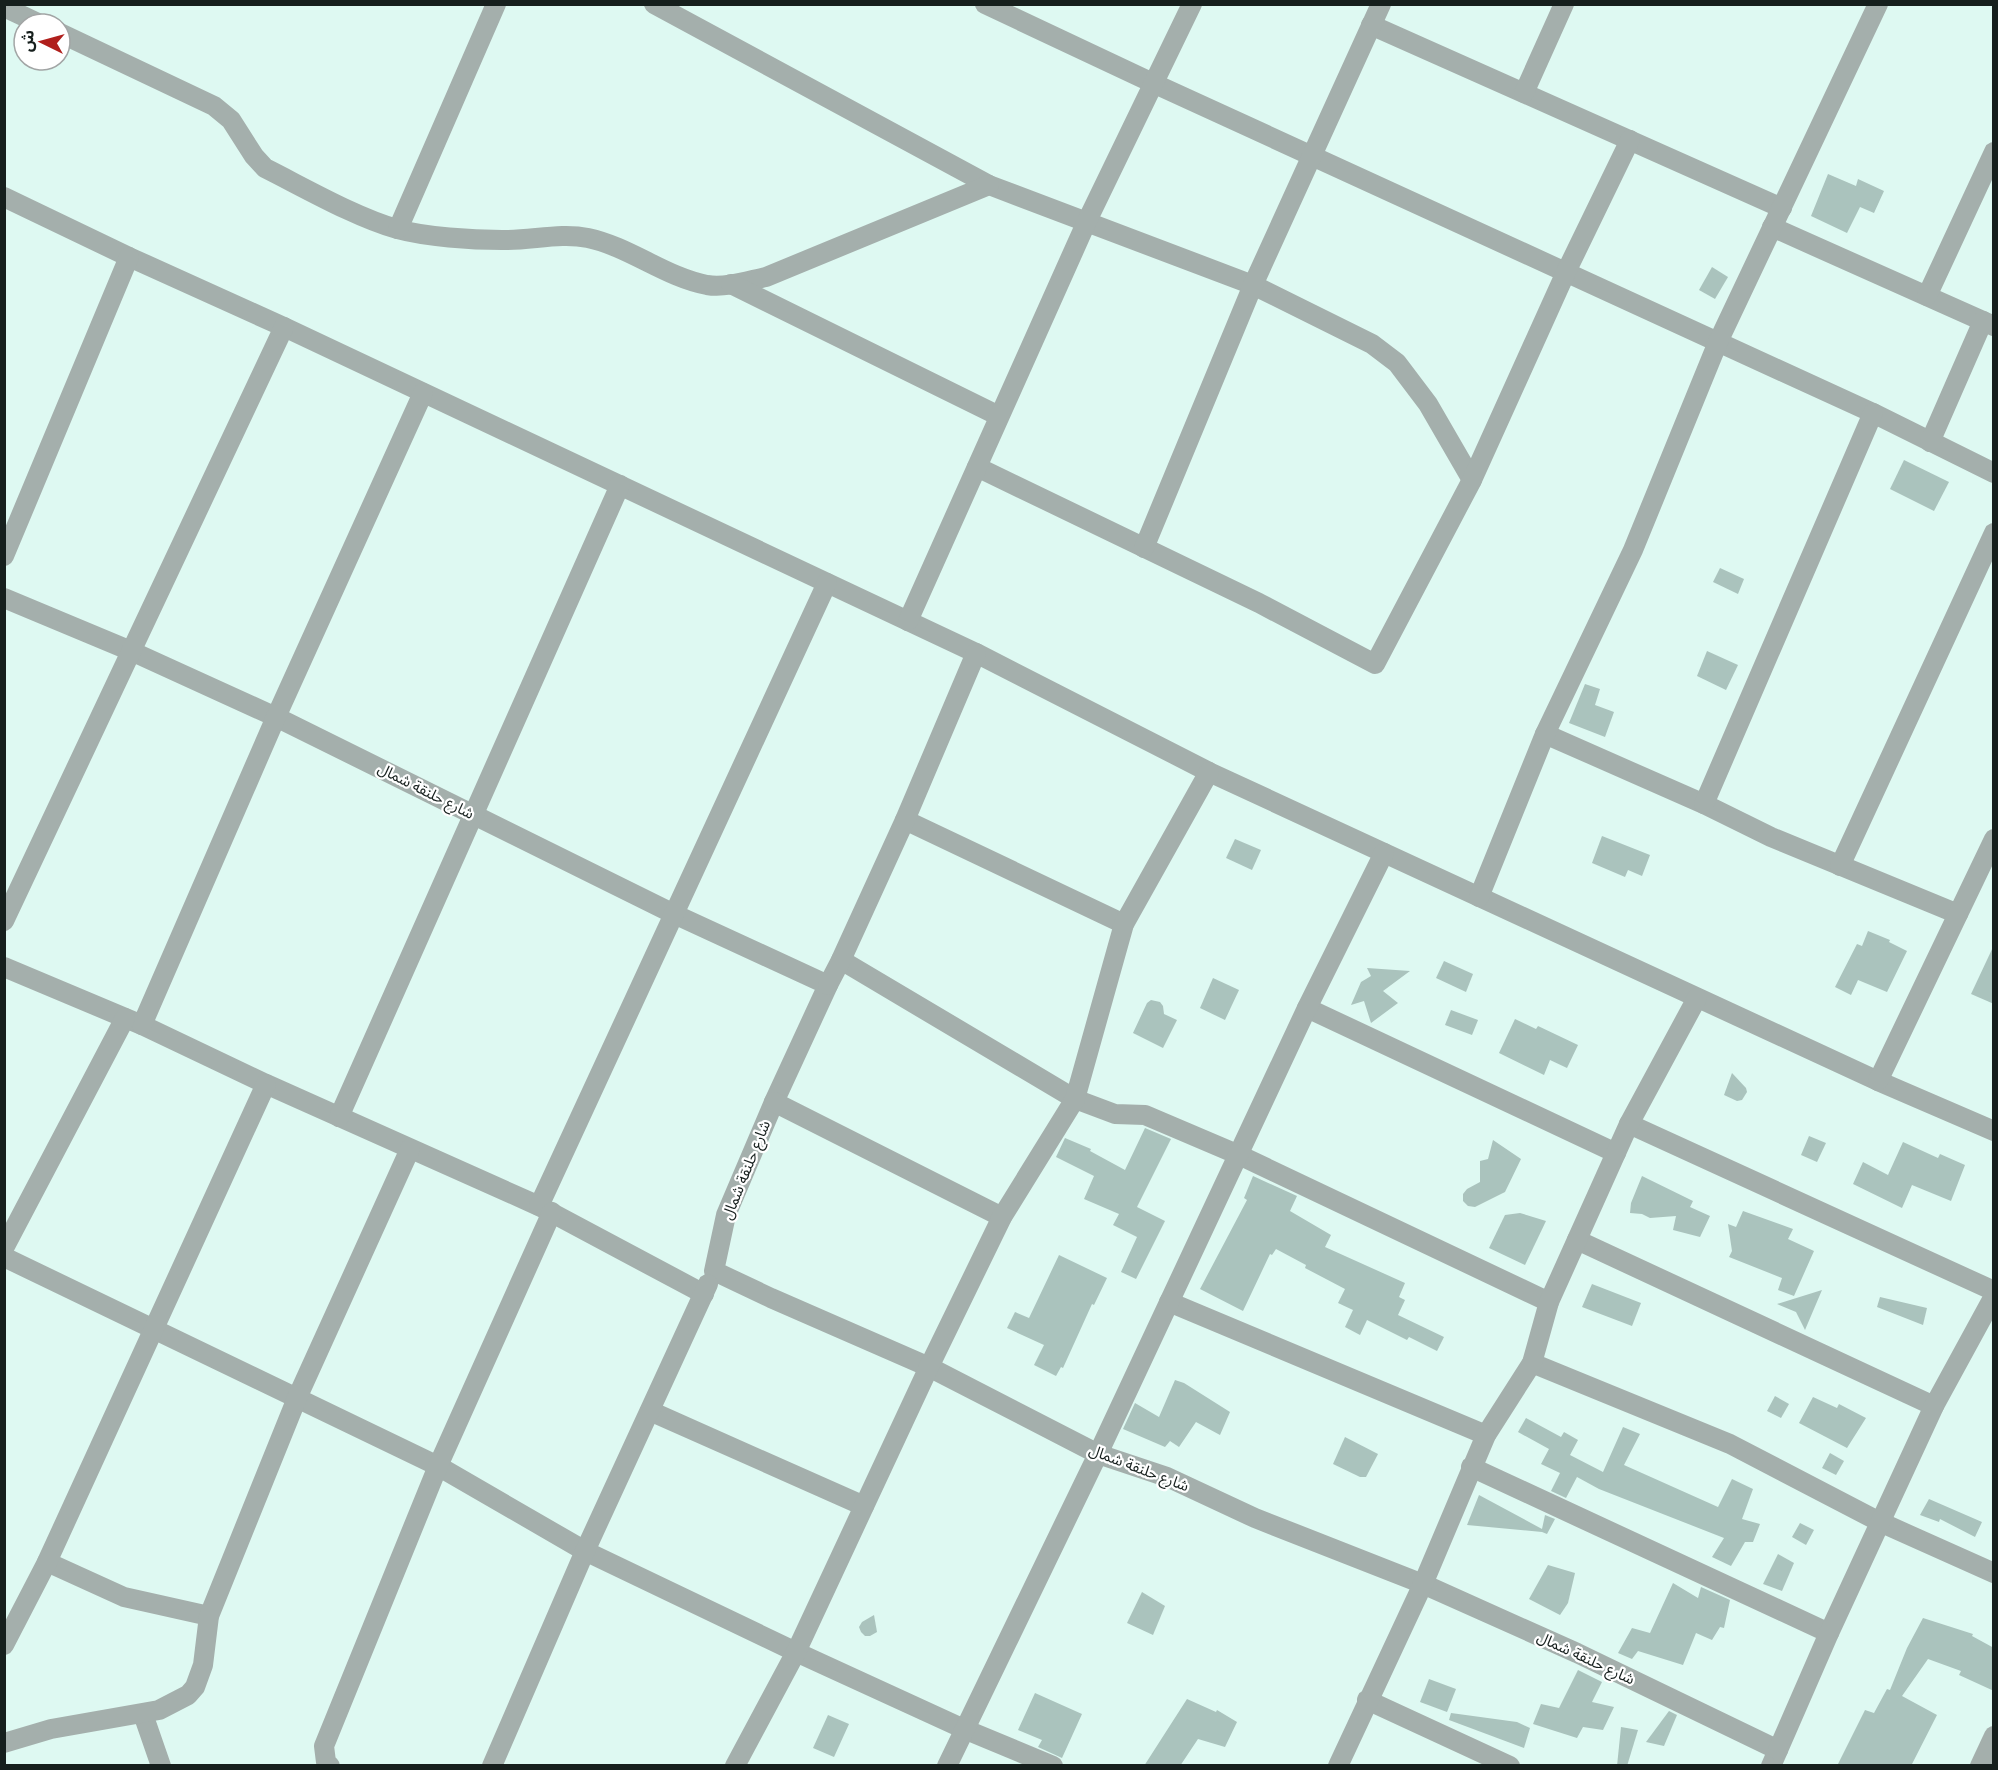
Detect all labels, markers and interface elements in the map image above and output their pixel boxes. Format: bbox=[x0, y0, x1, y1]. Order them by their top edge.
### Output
north arrow bbox=[12, 12, 72, 72]
text: ش bbox=[15, 29, 39, 53]
street label: شارع حلنقة شمال bbox=[374, 757, 478, 826]
street label: شارع حلنقة شمال bbox=[716, 1117, 777, 1223]
street label: شارع حلنقة شمال bbox=[1085, 1439, 1192, 1498]
street label: شارع حلنقة شمال bbox=[1533, 1626, 1639, 1691]

